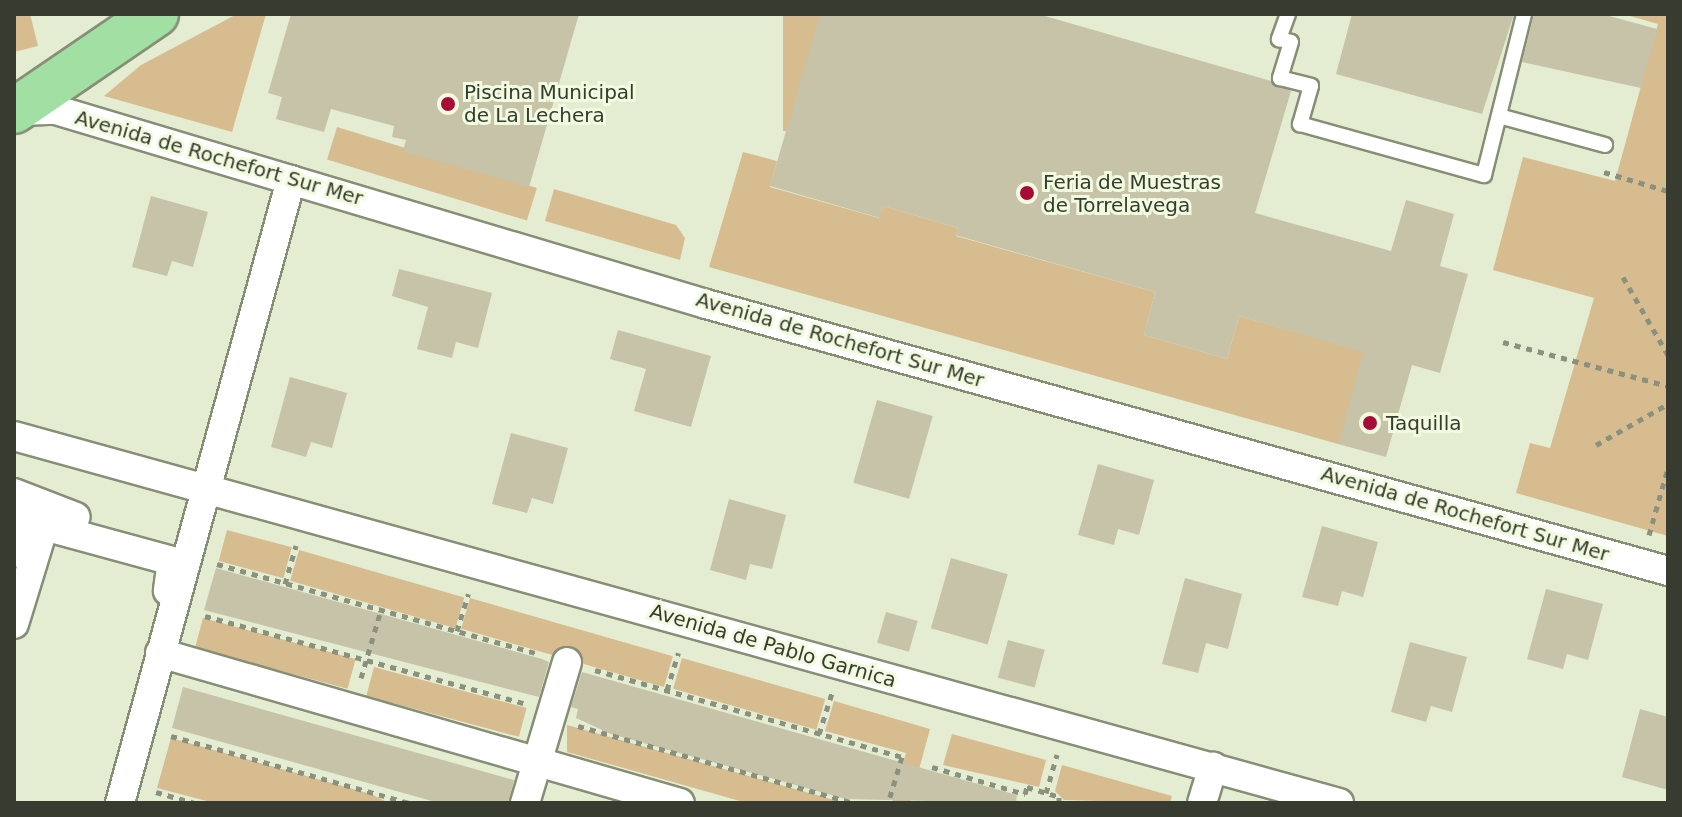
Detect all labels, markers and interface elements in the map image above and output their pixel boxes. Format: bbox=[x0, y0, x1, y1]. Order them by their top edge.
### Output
place label: Piscina Municipal de La Lechera bbox=[464, 80, 635, 127]
marker: Piscina Municipal de La Lechera bbox=[439, 95, 457, 113]
street label: Avenida de Rochefort Sur Mer bbox=[72, 105, 366, 211]
place label: Feria de Muestras de Torrelavega bbox=[1043, 170, 1221, 217]
marker: Feria de Muestras de Torrelavega bbox=[1018, 184, 1036, 202]
street label: Avenida de Rochefort Sur Mer bbox=[693, 287, 987, 393]
place label: Taquilla bbox=[1386, 411, 1461, 435]
marker: Taquilla bbox=[1361, 414, 1379, 432]
street label: Avenida de Rochefort Sur Mer bbox=[1318, 461, 1612, 567]
street label: Avenida de Pablo Garnica bbox=[647, 599, 899, 693]

